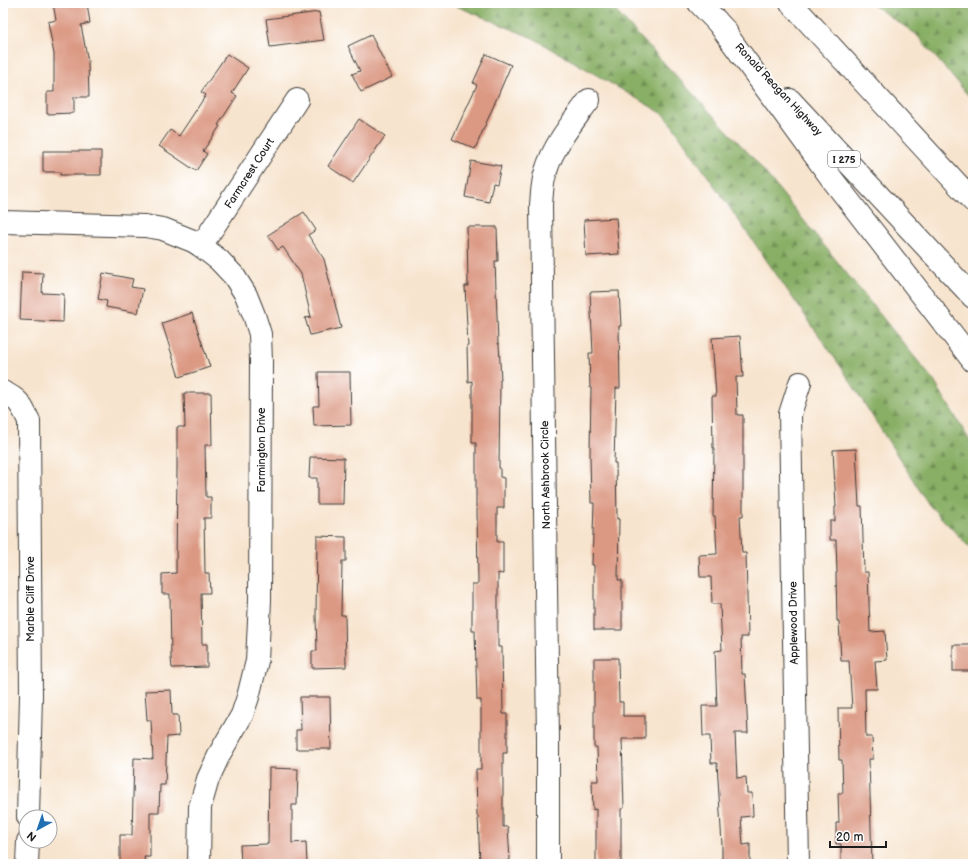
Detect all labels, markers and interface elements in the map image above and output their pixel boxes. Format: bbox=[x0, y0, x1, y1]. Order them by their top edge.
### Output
street label: Ronald Reagan Highway bbox=[732, 40, 825, 138]
street label: Farmcrest Court bbox=[222, 135, 277, 211]
road number: I 275 bbox=[828, 151, 860, 167]
street label: Farmington Drive bbox=[255, 407, 268, 492]
street label: North Ashbrook Circle bbox=[538, 420, 553, 529]
street label: Marble Cliff Drive bbox=[24, 556, 37, 642]
street label: Applewood Drive bbox=[786, 581, 801, 665]
north arrow bbox=[18, 809, 58, 849]
scale bar bbox=[830, 823, 886, 849]
text: N bbox=[25, 829, 39, 844]
text: 20 m bbox=[836, 830, 863, 845]

